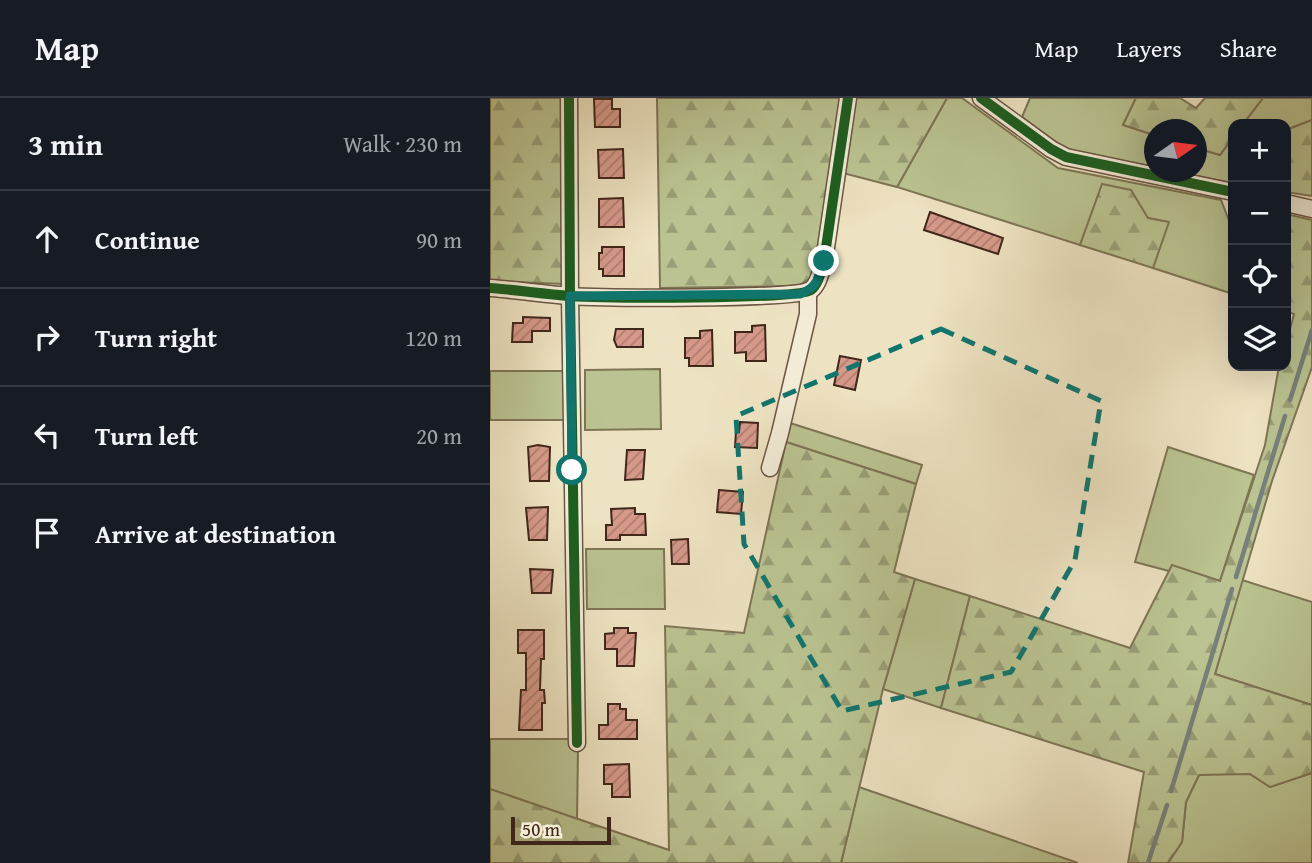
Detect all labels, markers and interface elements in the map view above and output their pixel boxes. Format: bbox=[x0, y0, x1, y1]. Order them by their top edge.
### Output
text: Map bbox=[35, 24, 99, 72]
text: Map bbox=[1035, 31, 1078, 66]
text: Layers bbox=[1116, 31, 1182, 66]
text: Share bbox=[1220, 31, 1277, 66]
north arrow bbox=[1144, 119, 1207, 182]
map controls bbox=[1228, 119, 1291, 371]
button: + bbox=[1228, 119, 1291, 182]
text: 3 min bbox=[28, 122, 103, 166]
text: Walk · 230 m bbox=[343, 127, 462, 160]
button: − bbox=[1228, 182, 1291, 245]
icon: ahead bbox=[28, 220, 66, 258]
text: Continue bbox=[95, 220, 200, 259]
text: 90 m bbox=[416, 223, 462, 256]
route end bbox=[808, 245, 839, 276]
button: locate bbox=[1228, 245, 1291, 308]
button: layers bbox=[1228, 308, 1291, 371]
icon: right bbox=[28, 318, 66, 356]
text: Turn right bbox=[95, 318, 217, 357]
text: 120 m bbox=[405, 321, 462, 354]
icon: left bbox=[28, 416, 66, 454]
text: Turn left bbox=[95, 416, 198, 455]
text: 20 m bbox=[416, 419, 462, 452]
route start bbox=[556, 454, 587, 485]
icon: arrive bbox=[28, 514, 66, 552]
text: Arrive at destination bbox=[95, 514, 336, 553]
scale bar bbox=[511, 814, 611, 846]
text: 50 m bbox=[522, 815, 560, 843]

